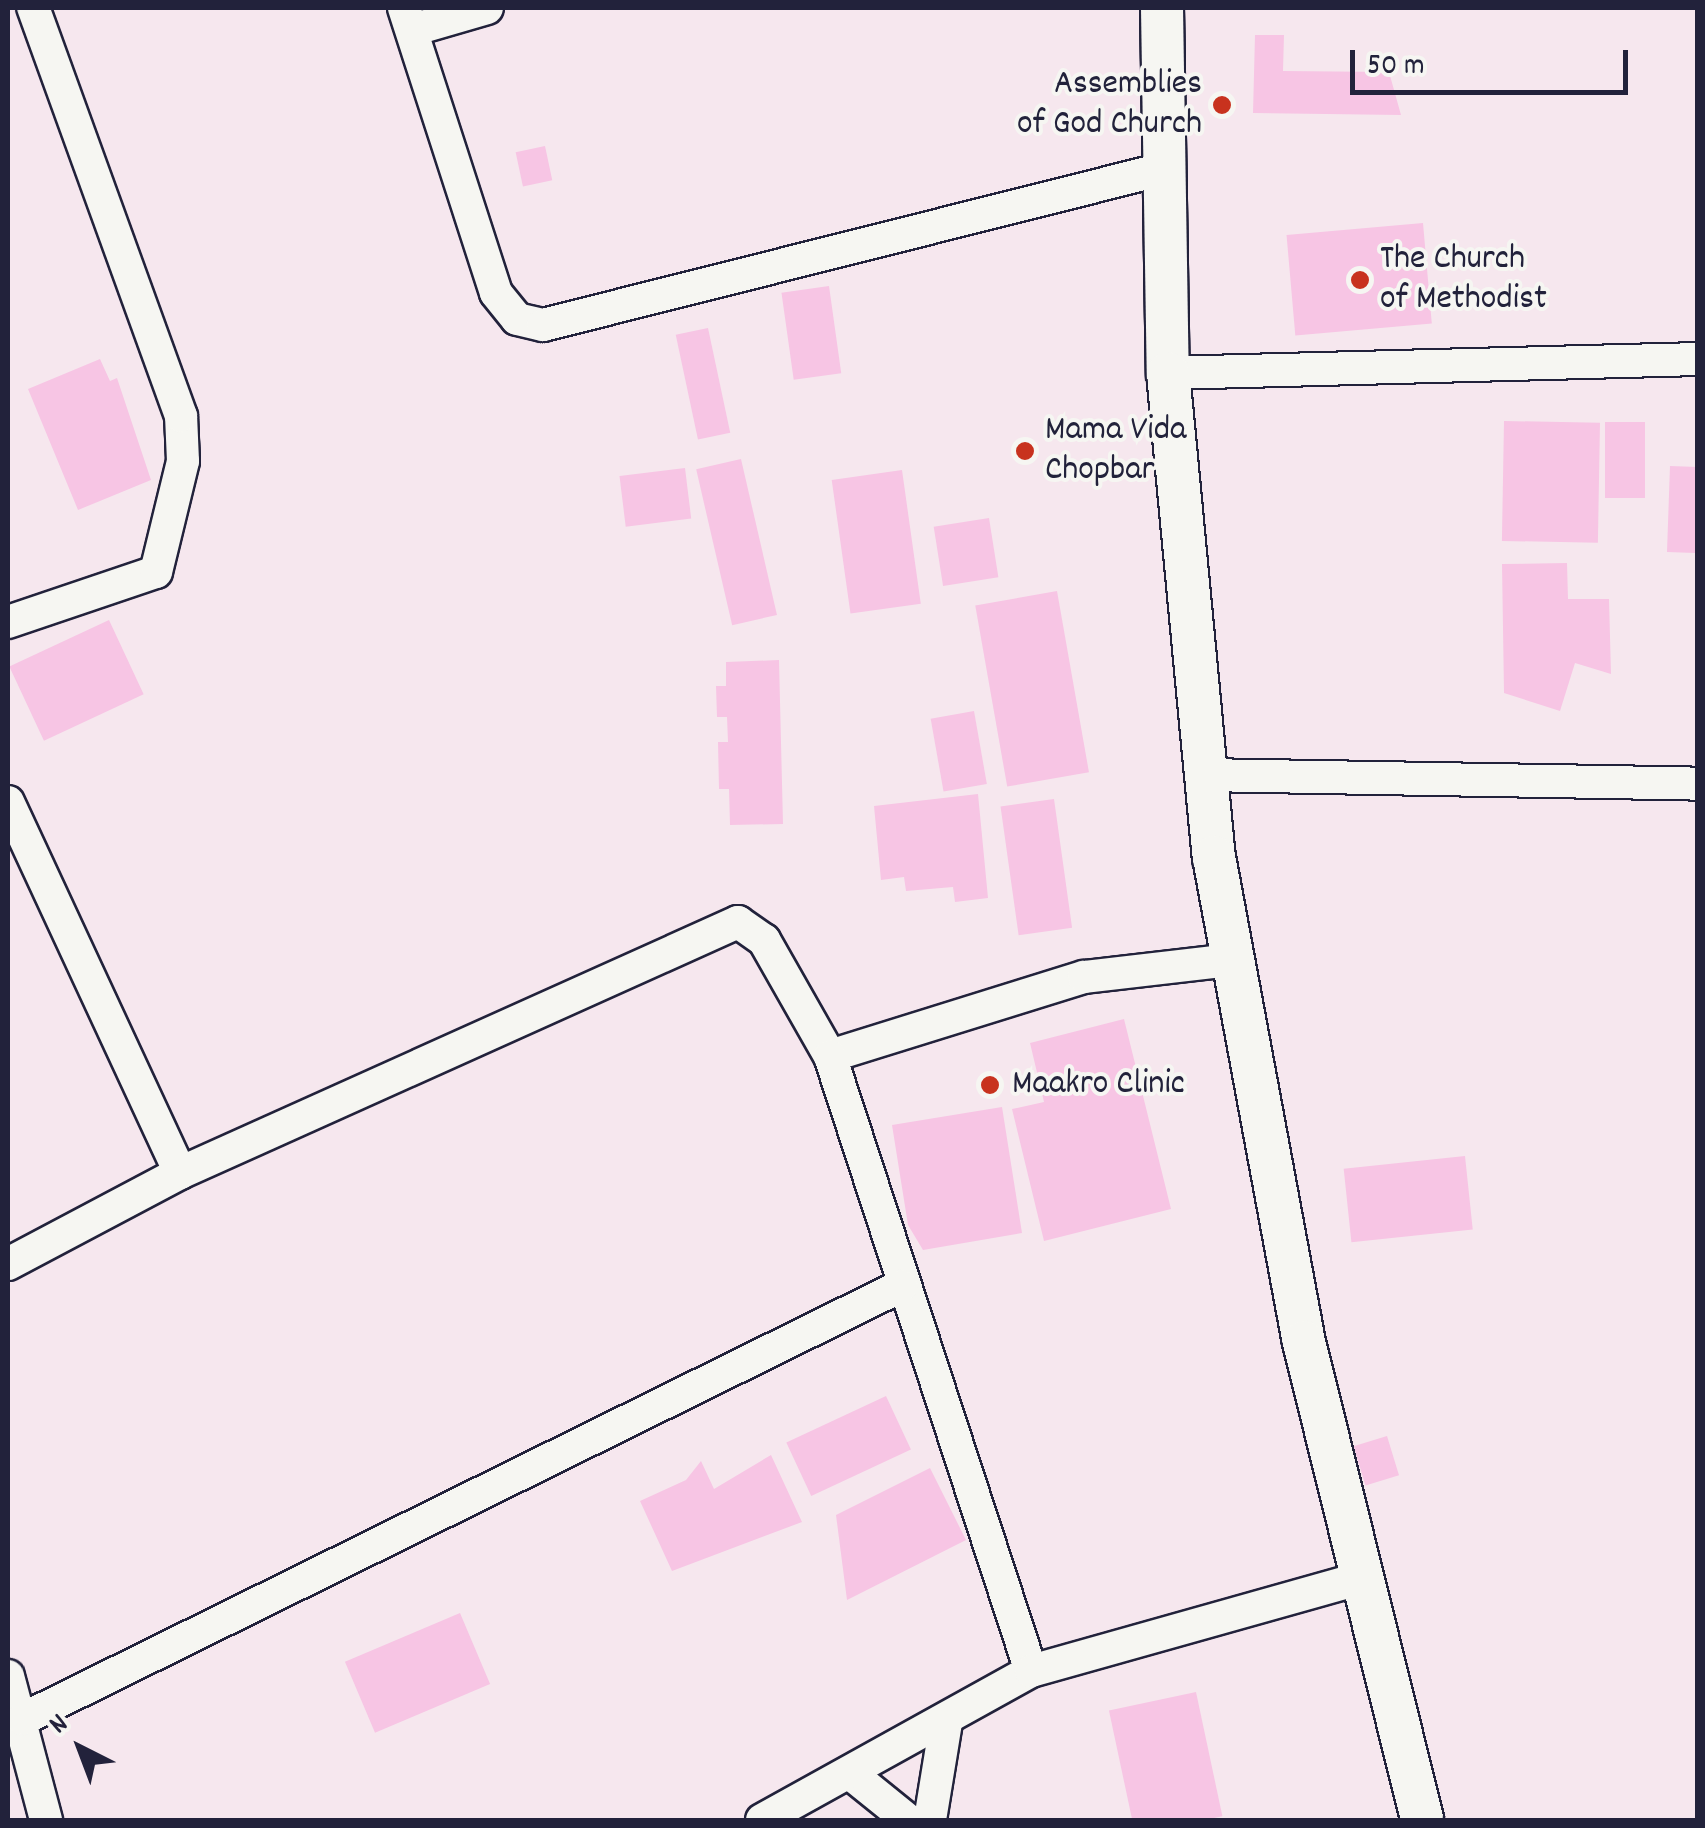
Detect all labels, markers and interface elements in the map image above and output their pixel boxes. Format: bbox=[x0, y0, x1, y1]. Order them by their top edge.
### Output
scale bar bbox=[1355, 30, 1632, 92]
text: 50 m bbox=[1367, 46, 1425, 89]
place label: Assemblies of God Church bbox=[1017, 64, 1202, 146]
marker: Assemblies of God Church bbox=[1211, 94, 1233, 116]
place label: The Church of Methodist bbox=[1380, 239, 1547, 321]
marker: The Church of Methodist bbox=[1349, 269, 1371, 291]
place label: Mama Vida Chopbar bbox=[1045, 410, 1186, 492]
marker: Mama Vida Chopbar bbox=[1014, 440, 1036, 462]
place label: Maakro Clinic bbox=[1012, 1064, 1185, 1106]
marker: Maakro Clinic bbox=[977, 1072, 1003, 1098]
north arrow bbox=[30, 1698, 130, 1798]
text: N bbox=[41, 1706, 78, 1745]

